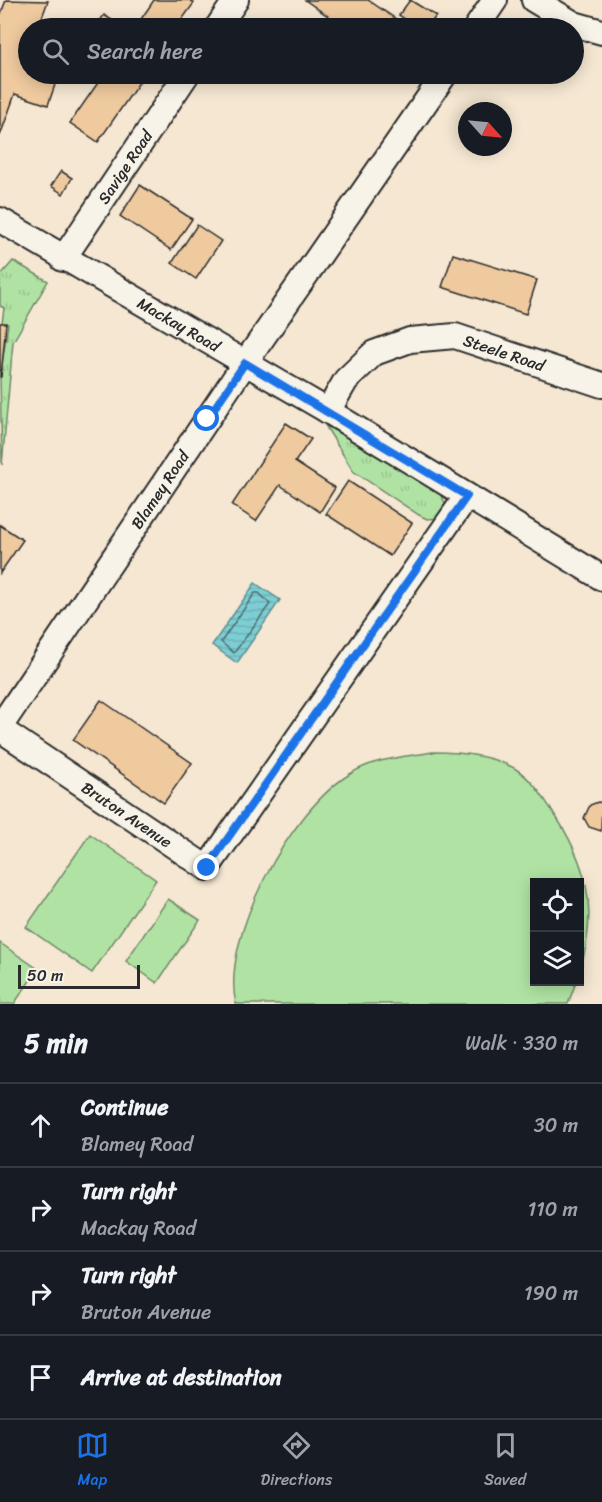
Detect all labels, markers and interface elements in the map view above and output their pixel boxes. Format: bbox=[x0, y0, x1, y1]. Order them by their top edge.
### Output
search box bbox=[18, 18, 584, 84]
text: Search here bbox=[87, 32, 203, 71]
icon: search bbox=[39, 35, 72, 68]
north arrow bbox=[458, 102, 512, 156]
street label: Savige Road bbox=[89, 122, 161, 210]
street label: Mackay Road bbox=[132, 288, 227, 361]
street label: Steele Road bbox=[460, 325, 550, 380]
route start bbox=[193, 405, 219, 431]
street label: Blamey Road bbox=[123, 443, 198, 535]
street label: Bruton Avenue bbox=[76, 773, 178, 855]
route end bbox=[193, 854, 219, 880]
map controls bbox=[530, 878, 584, 986]
button: locate bbox=[530, 878, 584, 932]
button: layers bbox=[530, 932, 584, 986]
text: 50 m bbox=[27, 961, 63, 990]
scale bar bbox=[18, 962, 140, 990]
text: 5 min bbox=[24, 1020, 88, 1066]
text: Walk · 330 m bbox=[465, 1026, 578, 1061]
text: Continue bbox=[81, 1088, 169, 1127]
text: 30 m bbox=[534, 1108, 578, 1143]
icon: ahead bbox=[24, 1109, 57, 1142]
text: Blamey Road bbox=[81, 1127, 193, 1162]
text: Turn right bbox=[81, 1172, 176, 1211]
text: 110 m bbox=[528, 1192, 578, 1227]
icon: right bbox=[24, 1193, 57, 1226]
text: Mackay Road bbox=[81, 1211, 196, 1246]
text: Turn right bbox=[81, 1256, 176, 1295]
text: 190 m bbox=[524, 1276, 578, 1311]
icon: right bbox=[24, 1277, 57, 1310]
text: Bruton Avenue bbox=[81, 1295, 211, 1330]
text: Arrive at destination bbox=[81, 1358, 282, 1397]
icon: arrive bbox=[24, 1361, 57, 1394]
tab: Map bbox=[76, 1429, 109, 1494]
tab: Directions bbox=[261, 1429, 332, 1494]
tab: Saved bbox=[484, 1429, 526, 1494]

